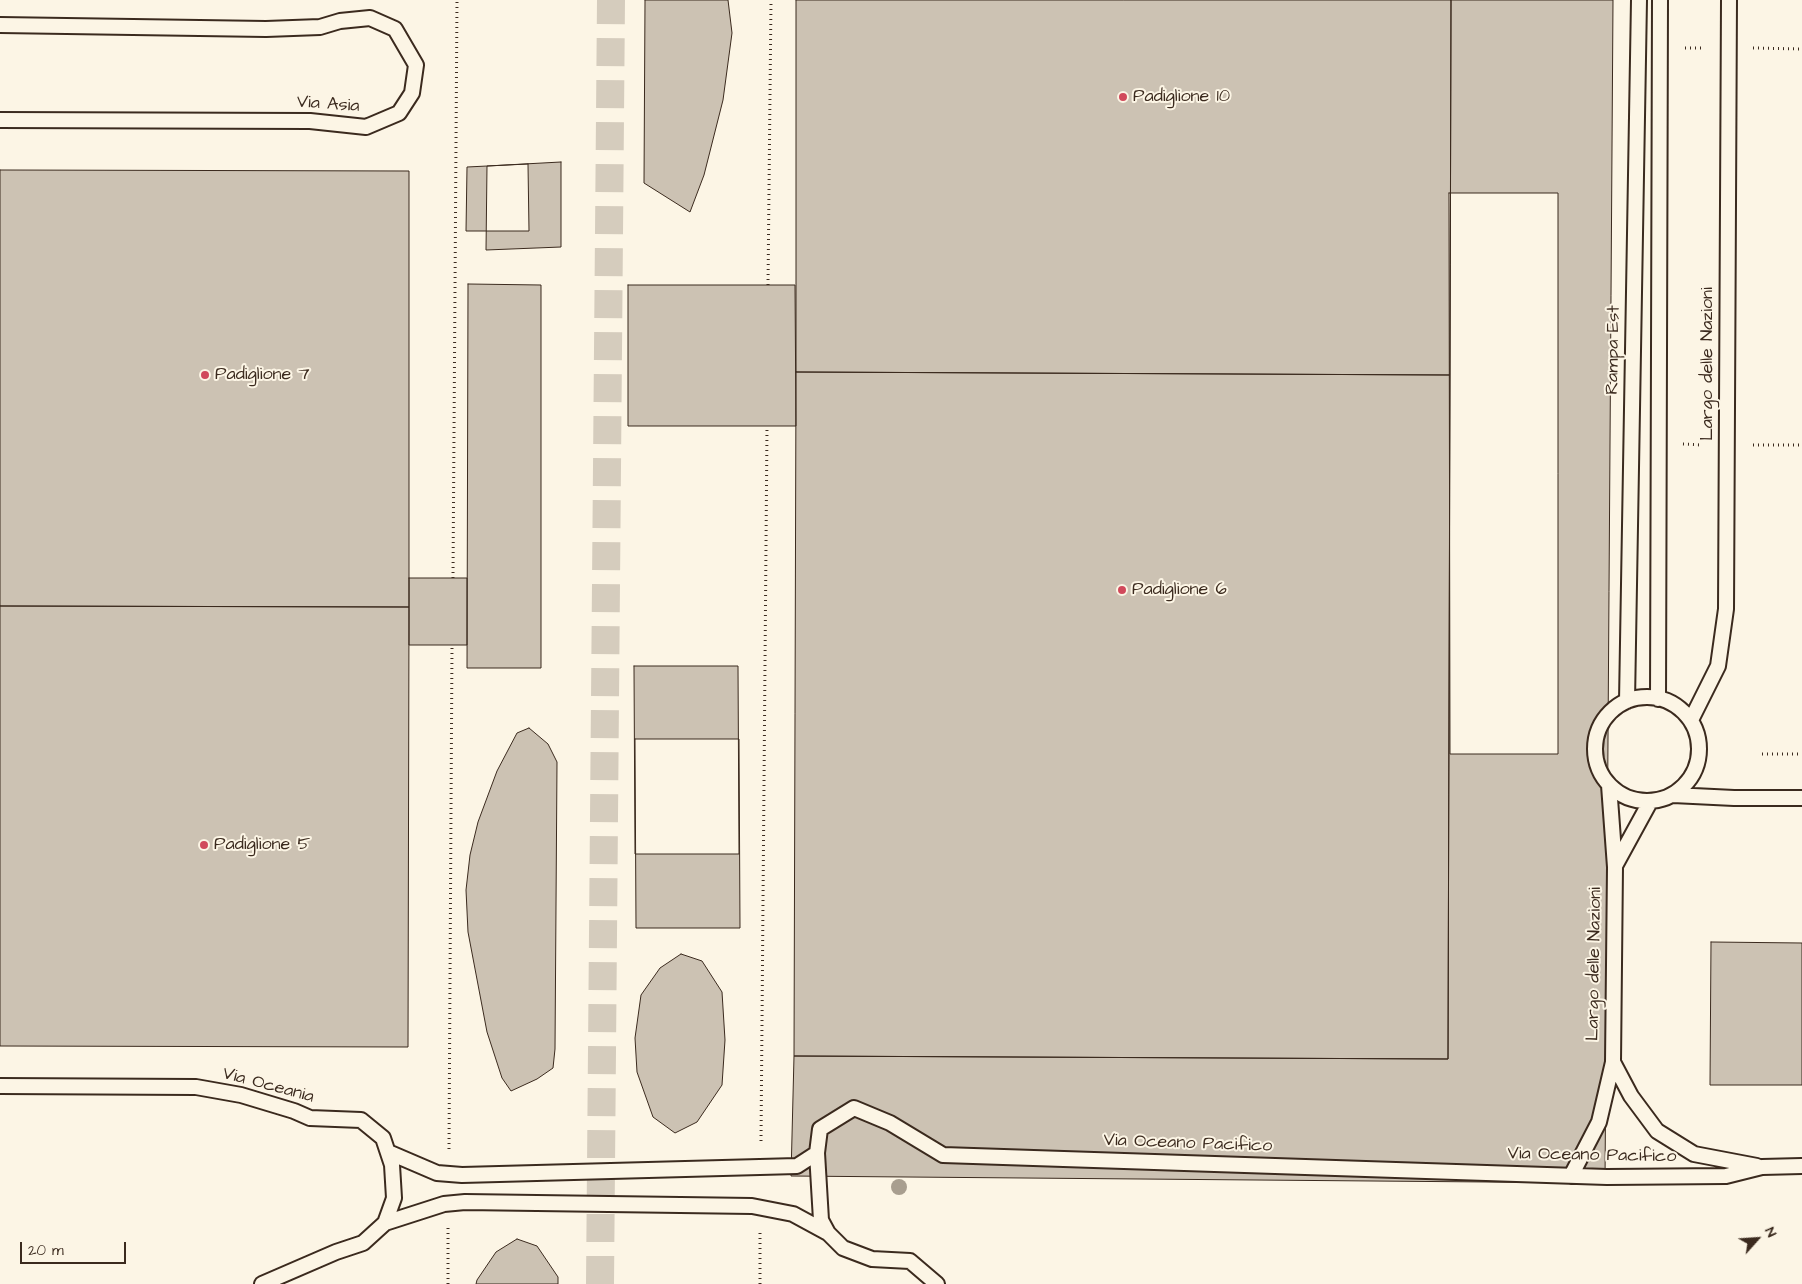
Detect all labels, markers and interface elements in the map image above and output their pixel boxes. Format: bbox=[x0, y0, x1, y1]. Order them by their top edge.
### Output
place label: Padiglione 10 bbox=[1133, 86, 1230, 108]
marker: Padiglione 10 bbox=[1117, 91, 1129, 103]
street label: Via Asia bbox=[296, 92, 360, 118]
street label: Largo delle Nazioni bbox=[1697, 287, 1719, 441]
street label: Rampa Est bbox=[1602, 305, 1626, 395]
place label: Padiglione 7 bbox=[215, 364, 310, 386]
marker: Padiglione 7 bbox=[199, 369, 211, 381]
place label: Padiglione 6 bbox=[1132, 579, 1227, 601]
marker: Padiglione 6 bbox=[1116, 584, 1128, 596]
place label: Padiglione 5 bbox=[214, 834, 310, 856]
marker: Padiglione 5 bbox=[198, 839, 210, 851]
street label: Largo delle Nazioni bbox=[1583, 887, 1607, 1041]
street label: Via Oceania bbox=[220, 1063, 316, 1109]
street label: Via Oceano Pacifico bbox=[1103, 1130, 1273, 1158]
street label: Via Oceano Pacifico bbox=[1507, 1144, 1677, 1168]
north arrow bbox=[1732, 1214, 1782, 1264]
text: N bbox=[1760, 1224, 1781, 1241]
scale bar bbox=[22, 1232, 129, 1264]
text: 20 m bbox=[28, 1240, 64, 1261]

